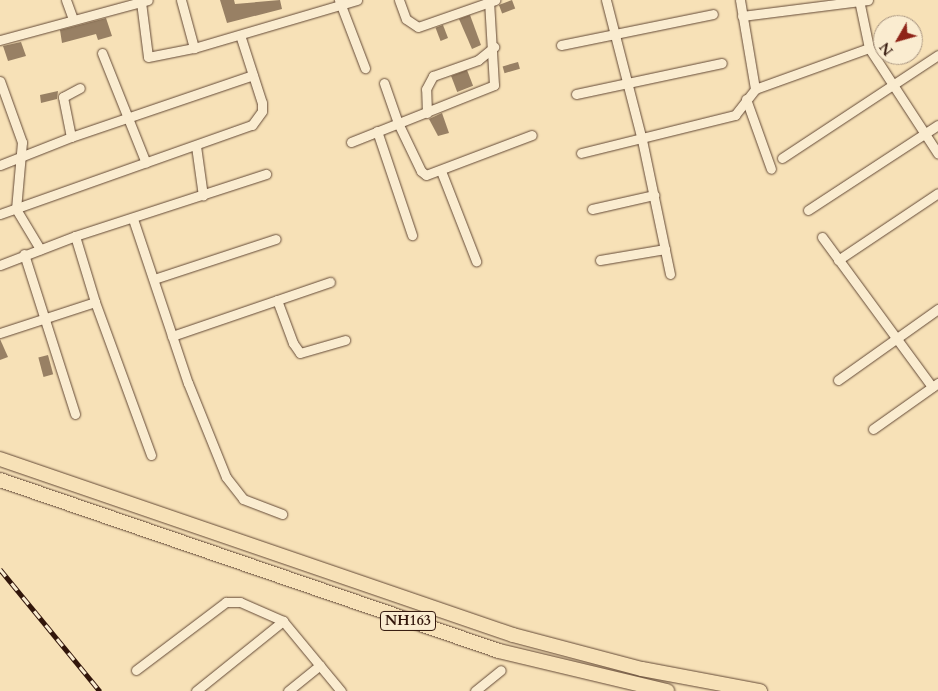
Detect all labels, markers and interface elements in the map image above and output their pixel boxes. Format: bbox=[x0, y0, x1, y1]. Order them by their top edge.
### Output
north arrow bbox=[873, 15, 923, 65]
text: N bbox=[875, 38, 898, 60]
road number: NH163 bbox=[379, 610, 437, 632]

